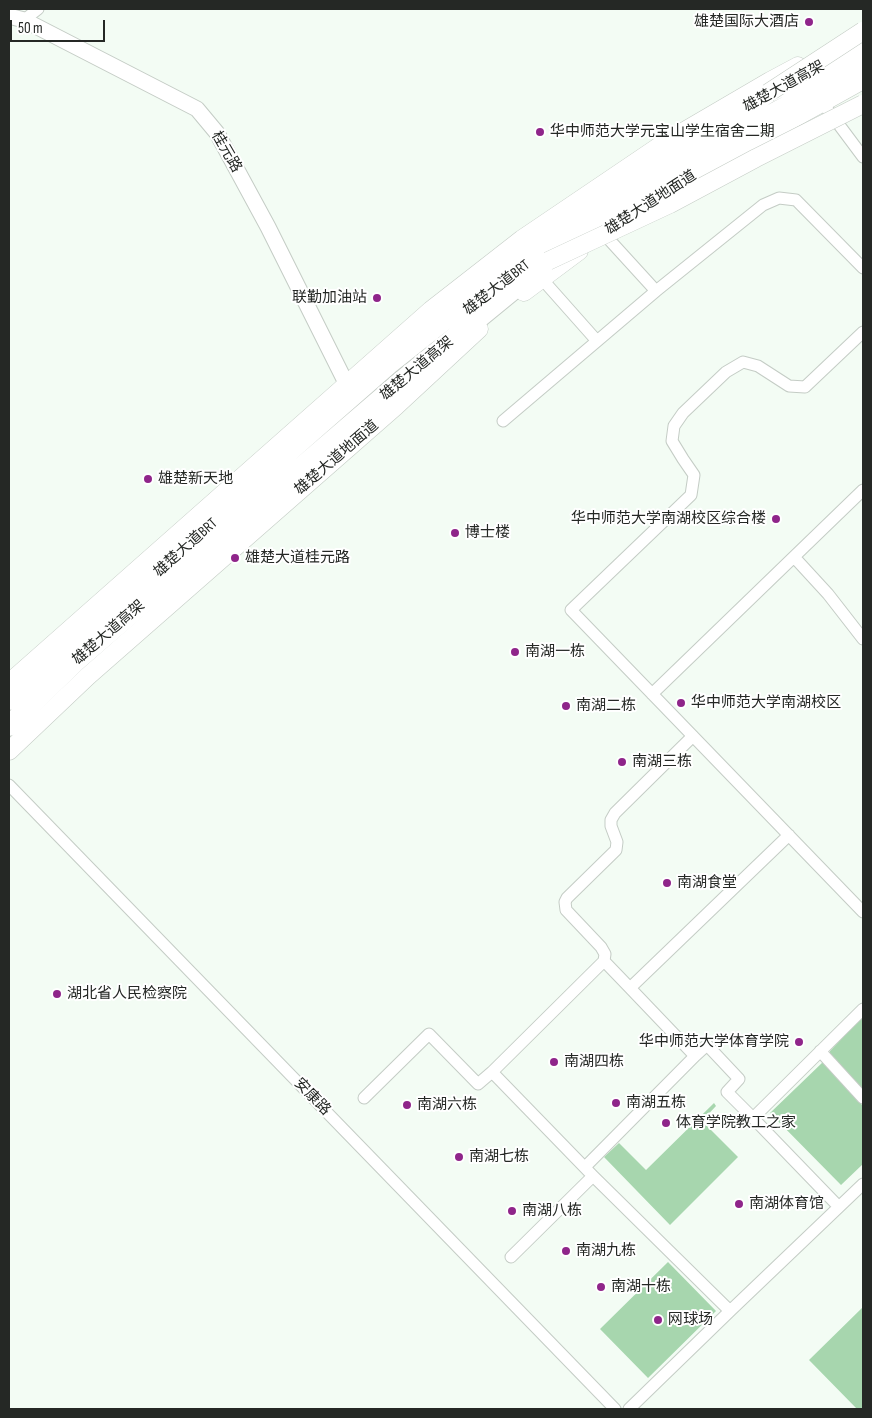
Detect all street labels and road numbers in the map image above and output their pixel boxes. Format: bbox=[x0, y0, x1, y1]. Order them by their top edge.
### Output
street label: 雄楚大道高架 bbox=[740, 57, 828, 117]
street label: 桂元路 bbox=[207, 128, 245, 176]
street label: 雄楚大道地面道 bbox=[602, 167, 700, 239]
street label: 雄楚大道BRT bbox=[460, 256, 534, 320]
street label: 雄楚大道高架 bbox=[377, 333, 457, 405]
street label: 雄楚大道地面道 bbox=[291, 417, 383, 499]
street label: 雄楚大道BRT bbox=[150, 515, 222, 581]
street label: 雄楚大道高架 bbox=[69, 597, 149, 669]
street label: 安康路 bbox=[290, 1075, 334, 1119]

